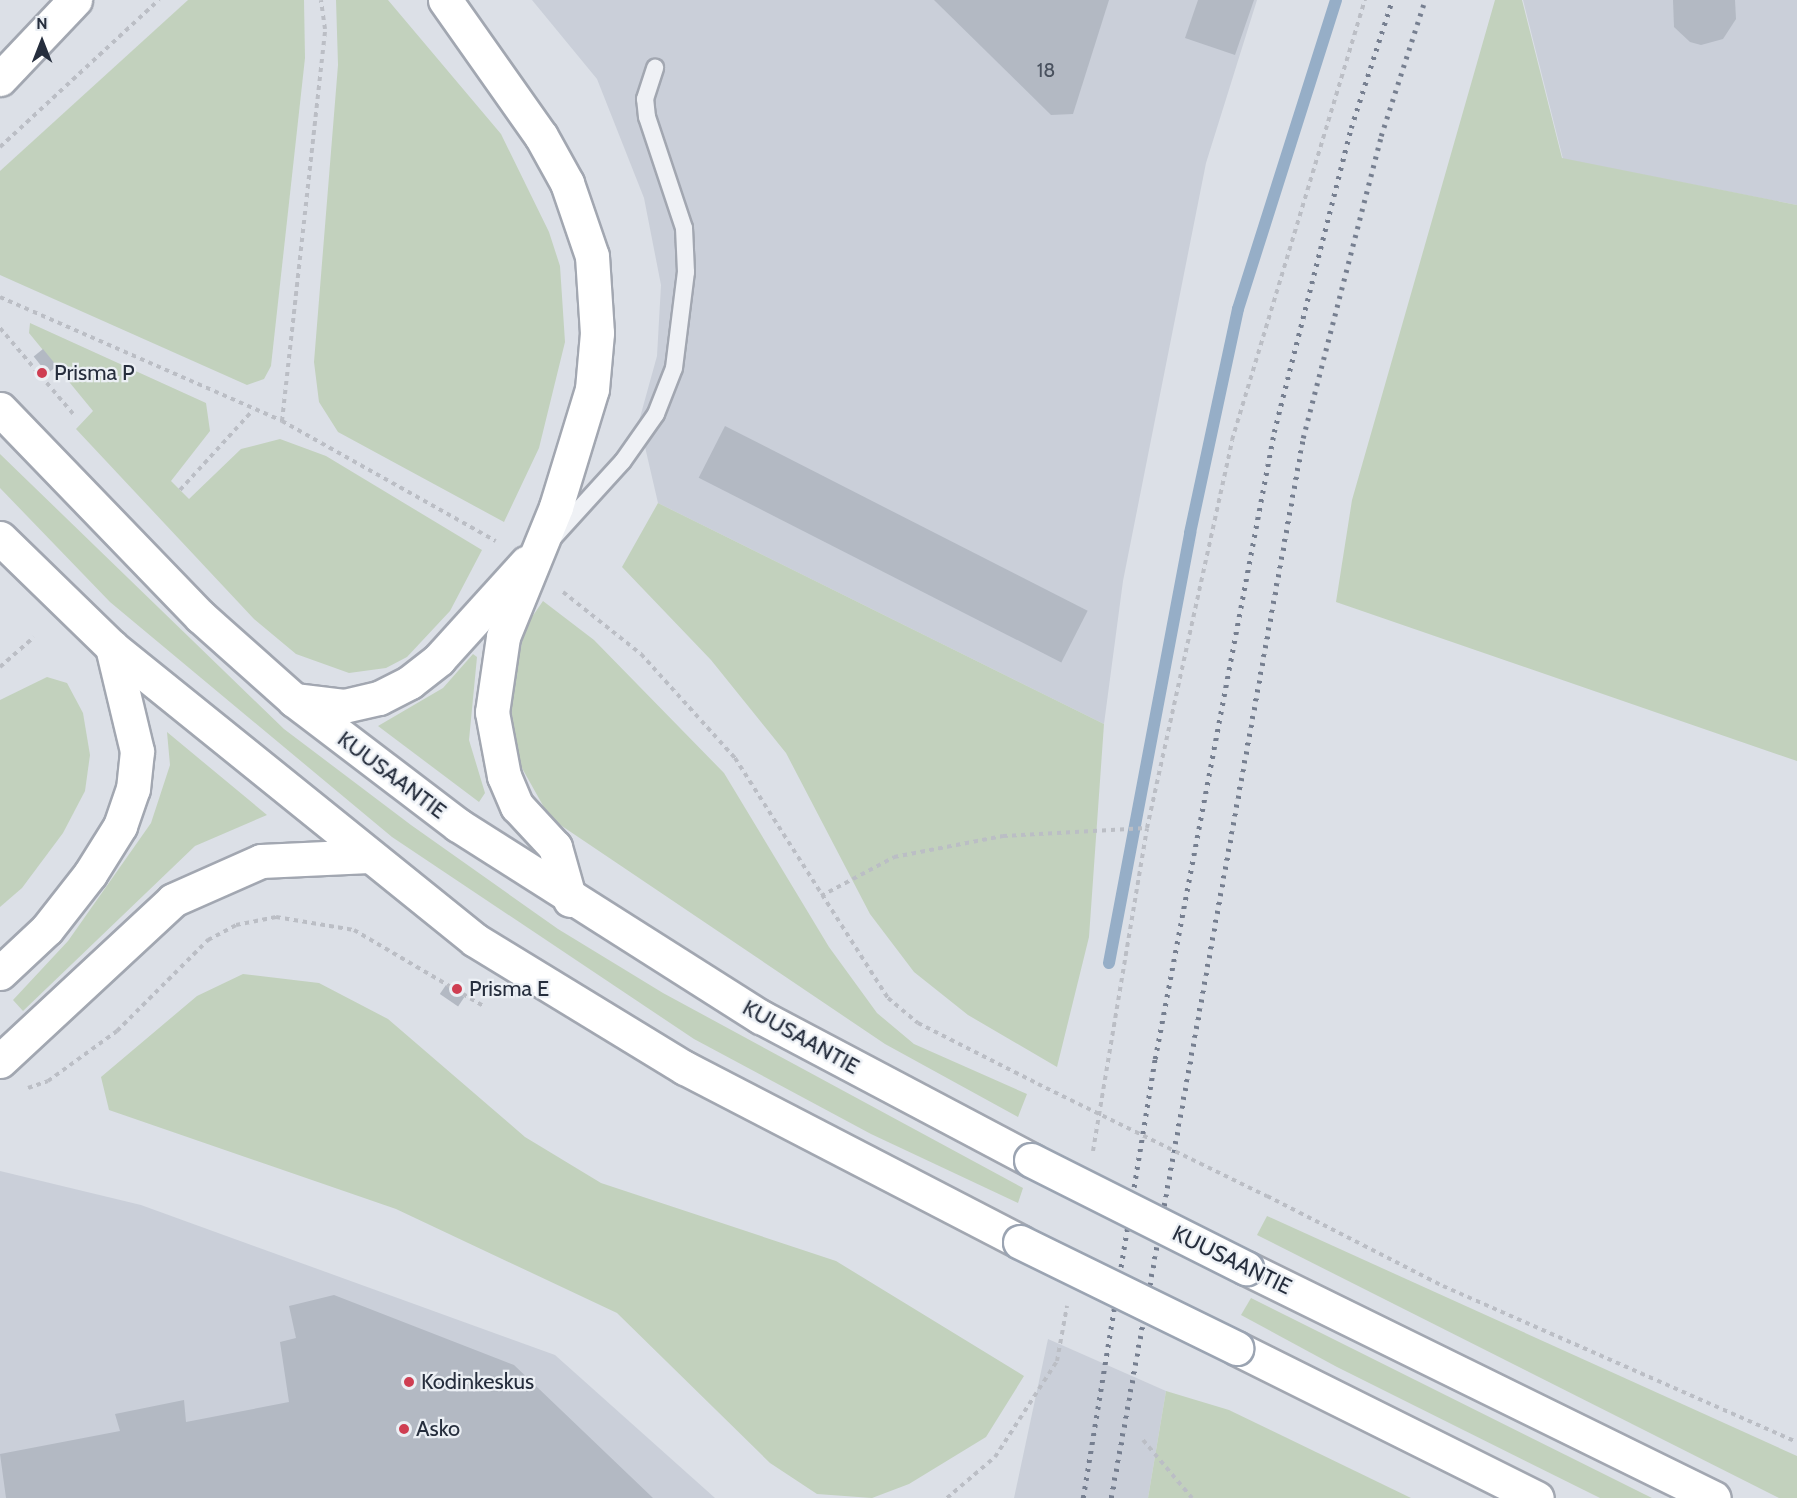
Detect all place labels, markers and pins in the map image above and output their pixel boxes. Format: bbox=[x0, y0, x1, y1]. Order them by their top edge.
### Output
place label: Prisma P bbox=[54, 360, 135, 386]
marker: Prisma P bbox=[35, 366, 49, 380]
place label: Prisma E bbox=[469, 976, 549, 1002]
marker: Prisma E bbox=[450, 982, 464, 996]
place label: Kodinkeskus bbox=[421, 1369, 534, 1395]
marker: Kodinkeskus bbox=[402, 1375, 416, 1389]
place label: Asko bbox=[416, 1416, 460, 1442]
marker: Asko bbox=[397, 1422, 411, 1436]

